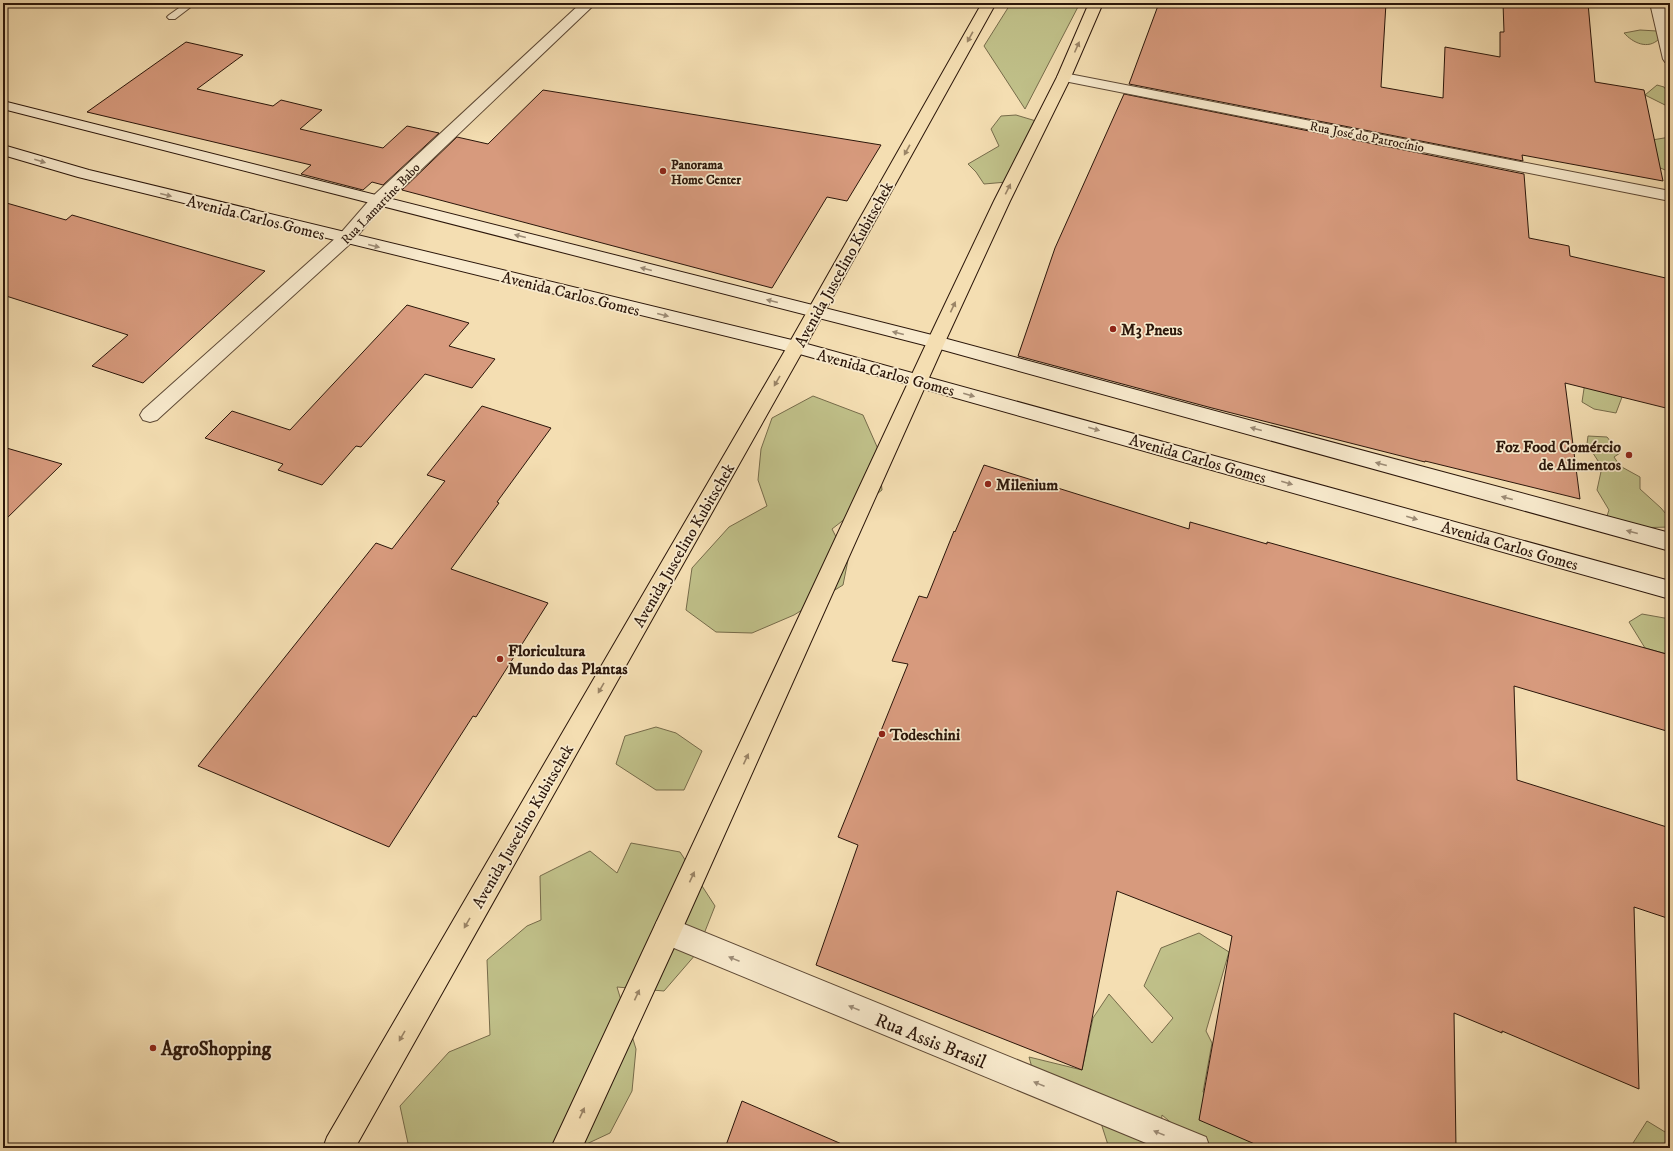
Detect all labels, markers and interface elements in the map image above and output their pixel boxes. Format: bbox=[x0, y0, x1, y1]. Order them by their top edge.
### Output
one-way arrow bbox=[967, 31, 974, 43]
one-way arrow bbox=[1074, 41, 1080, 53]
street label: Rua José do Patrocínio bbox=[1308, 118, 1425, 156]
one-way arrow bbox=[903, 145, 910, 156]
place label: Panorama Home Center bbox=[671, 157, 741, 188]
one-way arrow bbox=[35, 158, 47, 164]
street label: Rua Lamartine Babo bbox=[338, 160, 424, 248]
marker: Panorama Home Center bbox=[658, 166, 668, 176]
street label: Avenida Juscelino Kubitschek bbox=[790, 178, 898, 351]
one-way arrow bbox=[1005, 184, 1011, 195]
street label: Avenida Carlos Gomes bbox=[185, 191, 327, 245]
one-way arrow bbox=[160, 192, 172, 198]
one-way arrow bbox=[514, 233, 527, 239]
one-way arrow bbox=[367, 243, 380, 249]
one-way arrow bbox=[640, 265, 653, 271]
street label: Avenida Carlos Gomes bbox=[500, 267, 642, 321]
one-way arrow bbox=[766, 298, 778, 304]
one-way arrow bbox=[949, 301, 956, 313]
one-way arrow bbox=[657, 313, 670, 319]
place label: M3 Pneus bbox=[1121, 320, 1183, 340]
marker: M3 Pneus bbox=[1108, 324, 1118, 334]
one-way arrow bbox=[892, 330, 904, 336]
street label: Avenida Carlos Gomes bbox=[815, 345, 957, 401]
one-way arrow bbox=[774, 375, 781, 387]
one-way arrow bbox=[963, 392, 975, 398]
one-way arrow bbox=[1250, 426, 1262, 432]
one-way arrow bbox=[1088, 427, 1101, 433]
street label: Avenida Carlos Gomes bbox=[1127, 430, 1269, 488]
place label: Foz Food Comércio de Alimentos bbox=[1496, 437, 1622, 475]
marker: Foz Food Comércio de Alimentos bbox=[1624, 450, 1634, 460]
street label: Avenida Juscelino Kubitschek bbox=[629, 460, 739, 631]
one-way arrow bbox=[1375, 460, 1388, 466]
place label: Milenium bbox=[996, 475, 1058, 495]
marker: Milenium bbox=[983, 479, 993, 489]
one-way arrow bbox=[1281, 480, 1293, 486]
one-way arrow bbox=[1501, 494, 1513, 500]
one-way arrow bbox=[1407, 515, 1419, 521]
street label: Avenida Carlos Gomes bbox=[1439, 517, 1581, 575]
one-way arrow bbox=[1626, 529, 1638, 535]
place label: Floricultura Mundo das Plantas bbox=[508, 641, 628, 679]
marker: Floricultura Mundo das Plantas bbox=[495, 654, 505, 664]
one-way arrow bbox=[598, 683, 605, 694]
place label: Todeschini bbox=[889, 725, 960, 745]
marker: Todeschini bbox=[877, 729, 887, 739]
street label: Avenida Juscelino Kubitschek bbox=[468, 741, 578, 912]
one-way arrow bbox=[743, 753, 749, 764]
one-way arrow bbox=[689, 871, 695, 883]
one-way arrow bbox=[463, 917, 470, 929]
one-way arrow bbox=[727, 955, 739, 961]
one-way arrow bbox=[634, 989, 640, 1001]
one-way arrow bbox=[849, 1005, 860, 1011]
street label: Rua Assis Brasil bbox=[871, 1009, 990, 1074]
one-way arrow bbox=[399, 1030, 406, 1041]
place label: AgroShopping bbox=[160, 1038, 272, 1061]
marker: AgroShopping bbox=[148, 1043, 158, 1053]
one-way arrow bbox=[1034, 1081, 1045, 1087]
one-way arrow bbox=[579, 1107, 585, 1118]
one-way arrow bbox=[1153, 1130, 1165, 1136]

